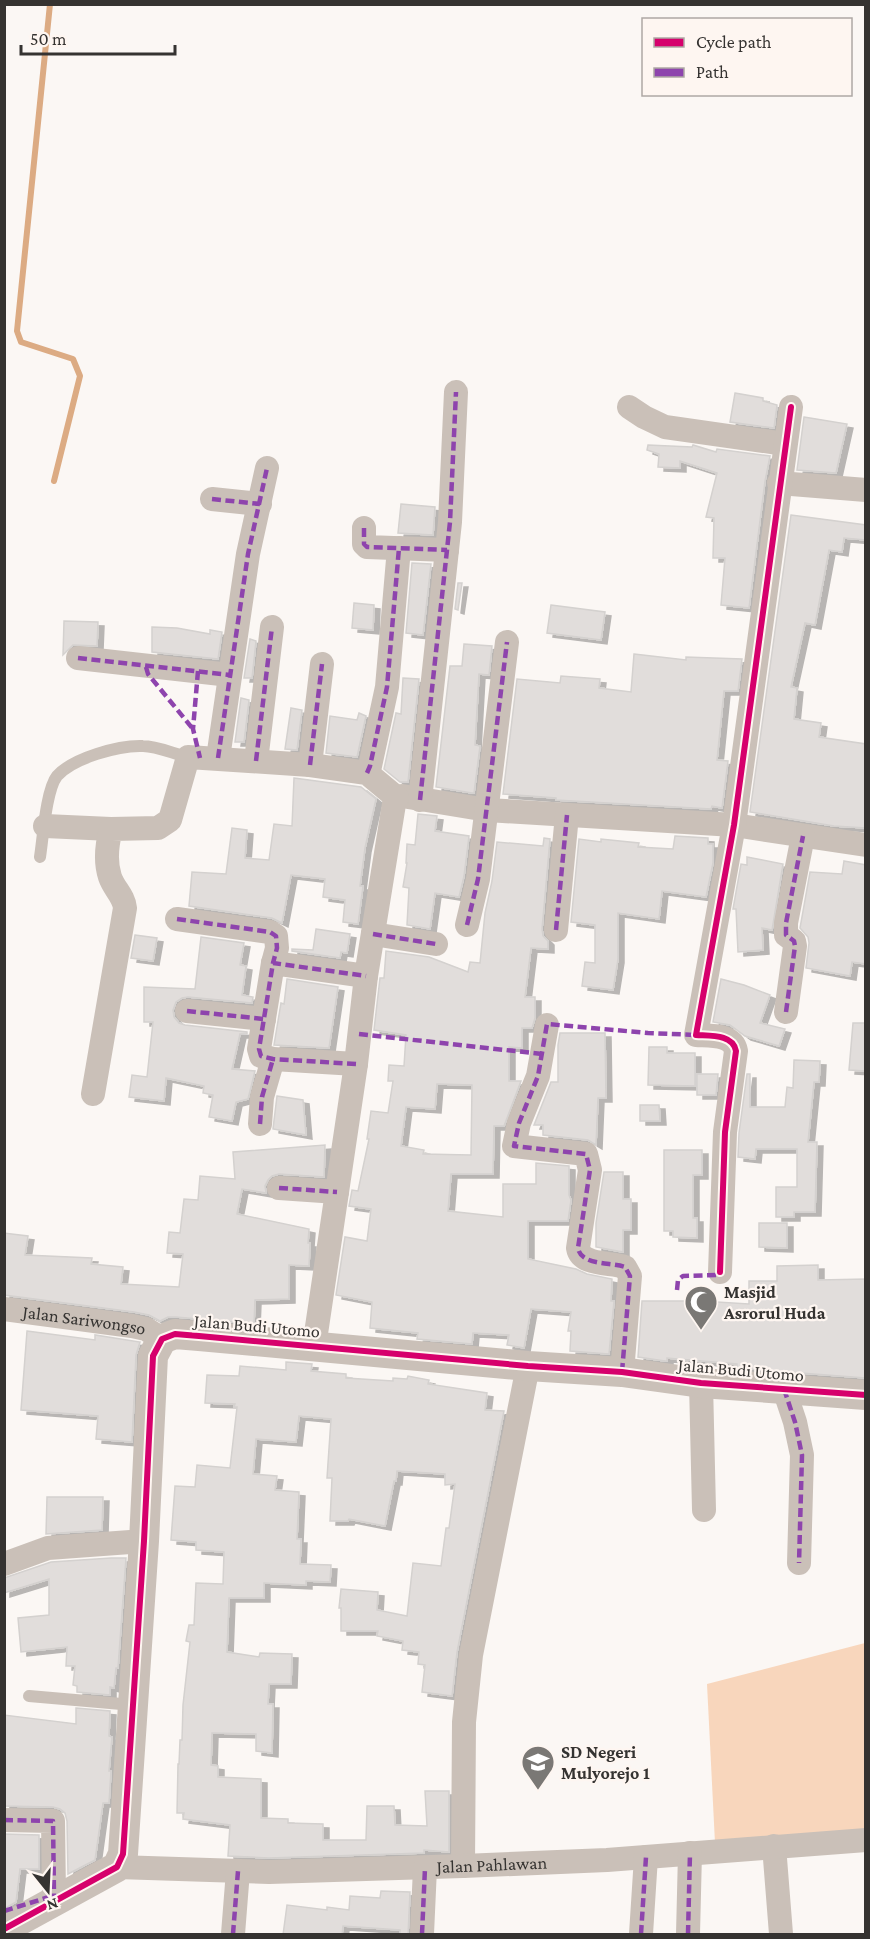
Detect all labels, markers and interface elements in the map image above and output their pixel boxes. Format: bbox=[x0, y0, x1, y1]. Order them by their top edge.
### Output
scale bar bbox=[21, 18, 176, 56]
legend bbox=[642, 18, 852, 96]
text: 50 m bbox=[30, 29, 67, 49]
text: Cycle path bbox=[696, 32, 772, 52]
text: Path bbox=[696, 62, 729, 82]
place label: Masjid Asrorul Huda bbox=[723, 1282, 826, 1323]
mosque icon: Masjid Asrorul Huda bbox=[683, 1284, 719, 1331]
street label: Jalan Sariwongso bbox=[20, 1301, 148, 1339]
street label: Jalan Budi Utomo bbox=[191, 1310, 321, 1341]
street label: Jalan Budi Utomo bbox=[675, 1354, 805, 1385]
place label: SD Negeri Mulyorejo 1 bbox=[561, 1742, 650, 1784]
school or university icon: SD Negeri Mulyorejo 1 bbox=[520, 1744, 556, 1791]
street label: Jalan Pahlawan bbox=[434, 1852, 548, 1877]
north arrow bbox=[18, 1861, 78, 1921]
text: N bbox=[45, 1895, 60, 1915]

